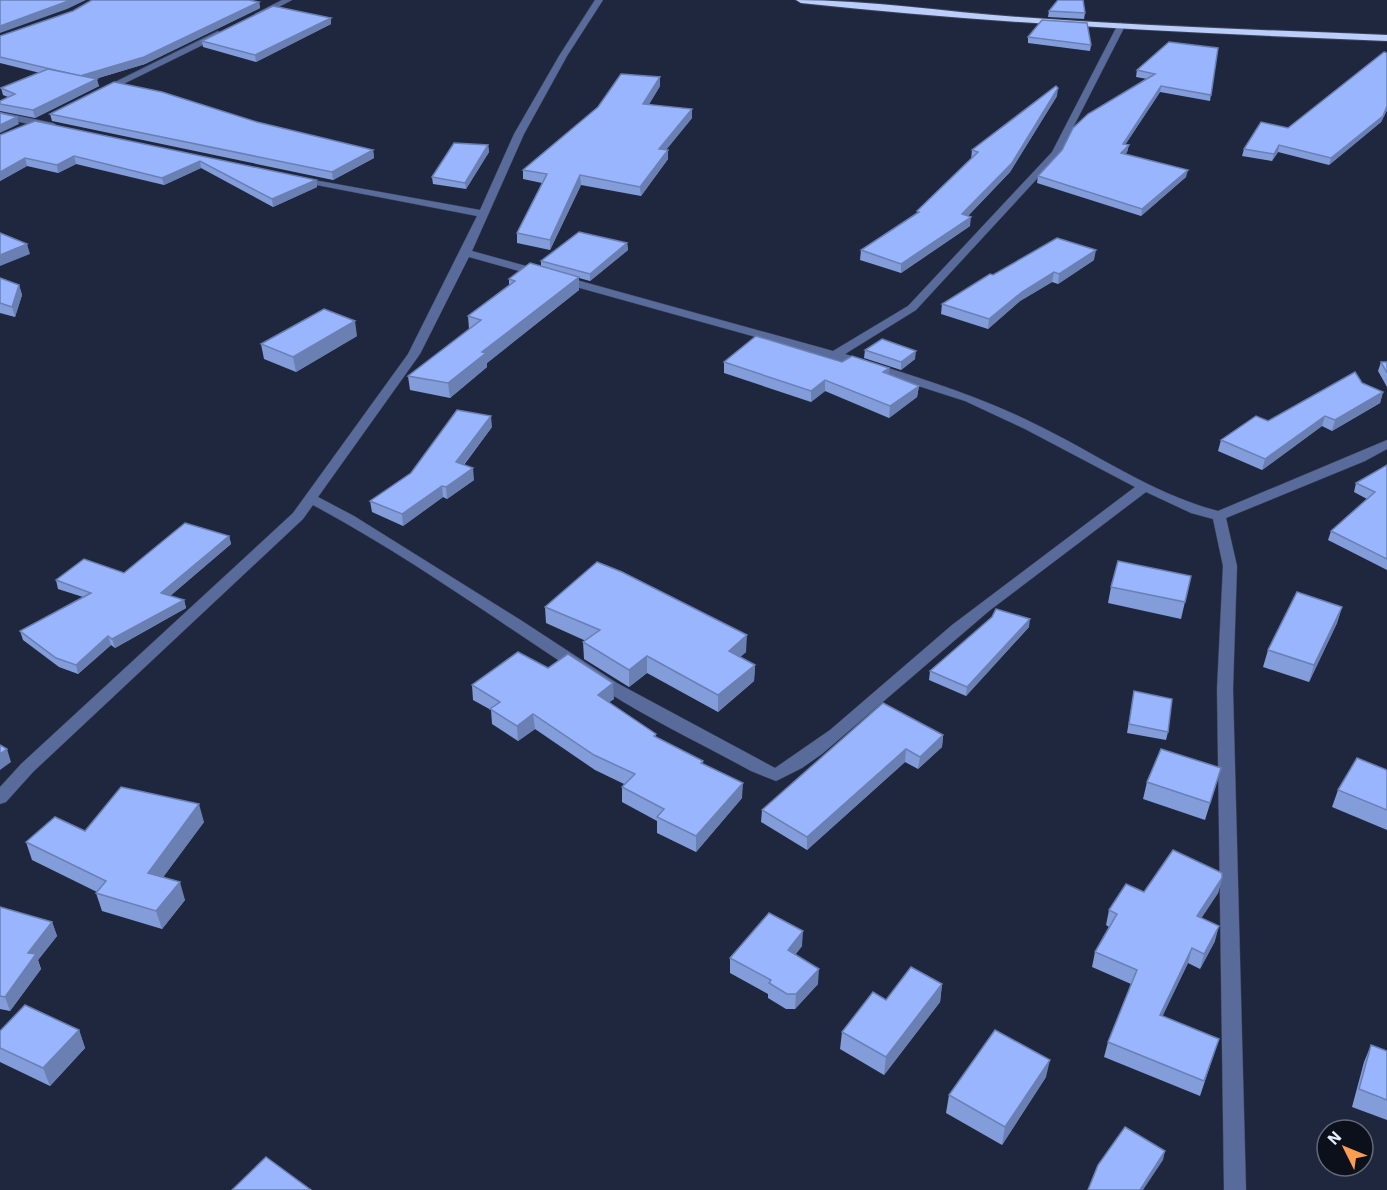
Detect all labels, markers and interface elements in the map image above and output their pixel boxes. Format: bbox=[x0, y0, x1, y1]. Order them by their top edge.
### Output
north arrow bbox=[1315, 1118, 1375, 1178]
text: N bbox=[1323, 1127, 1345, 1149]

